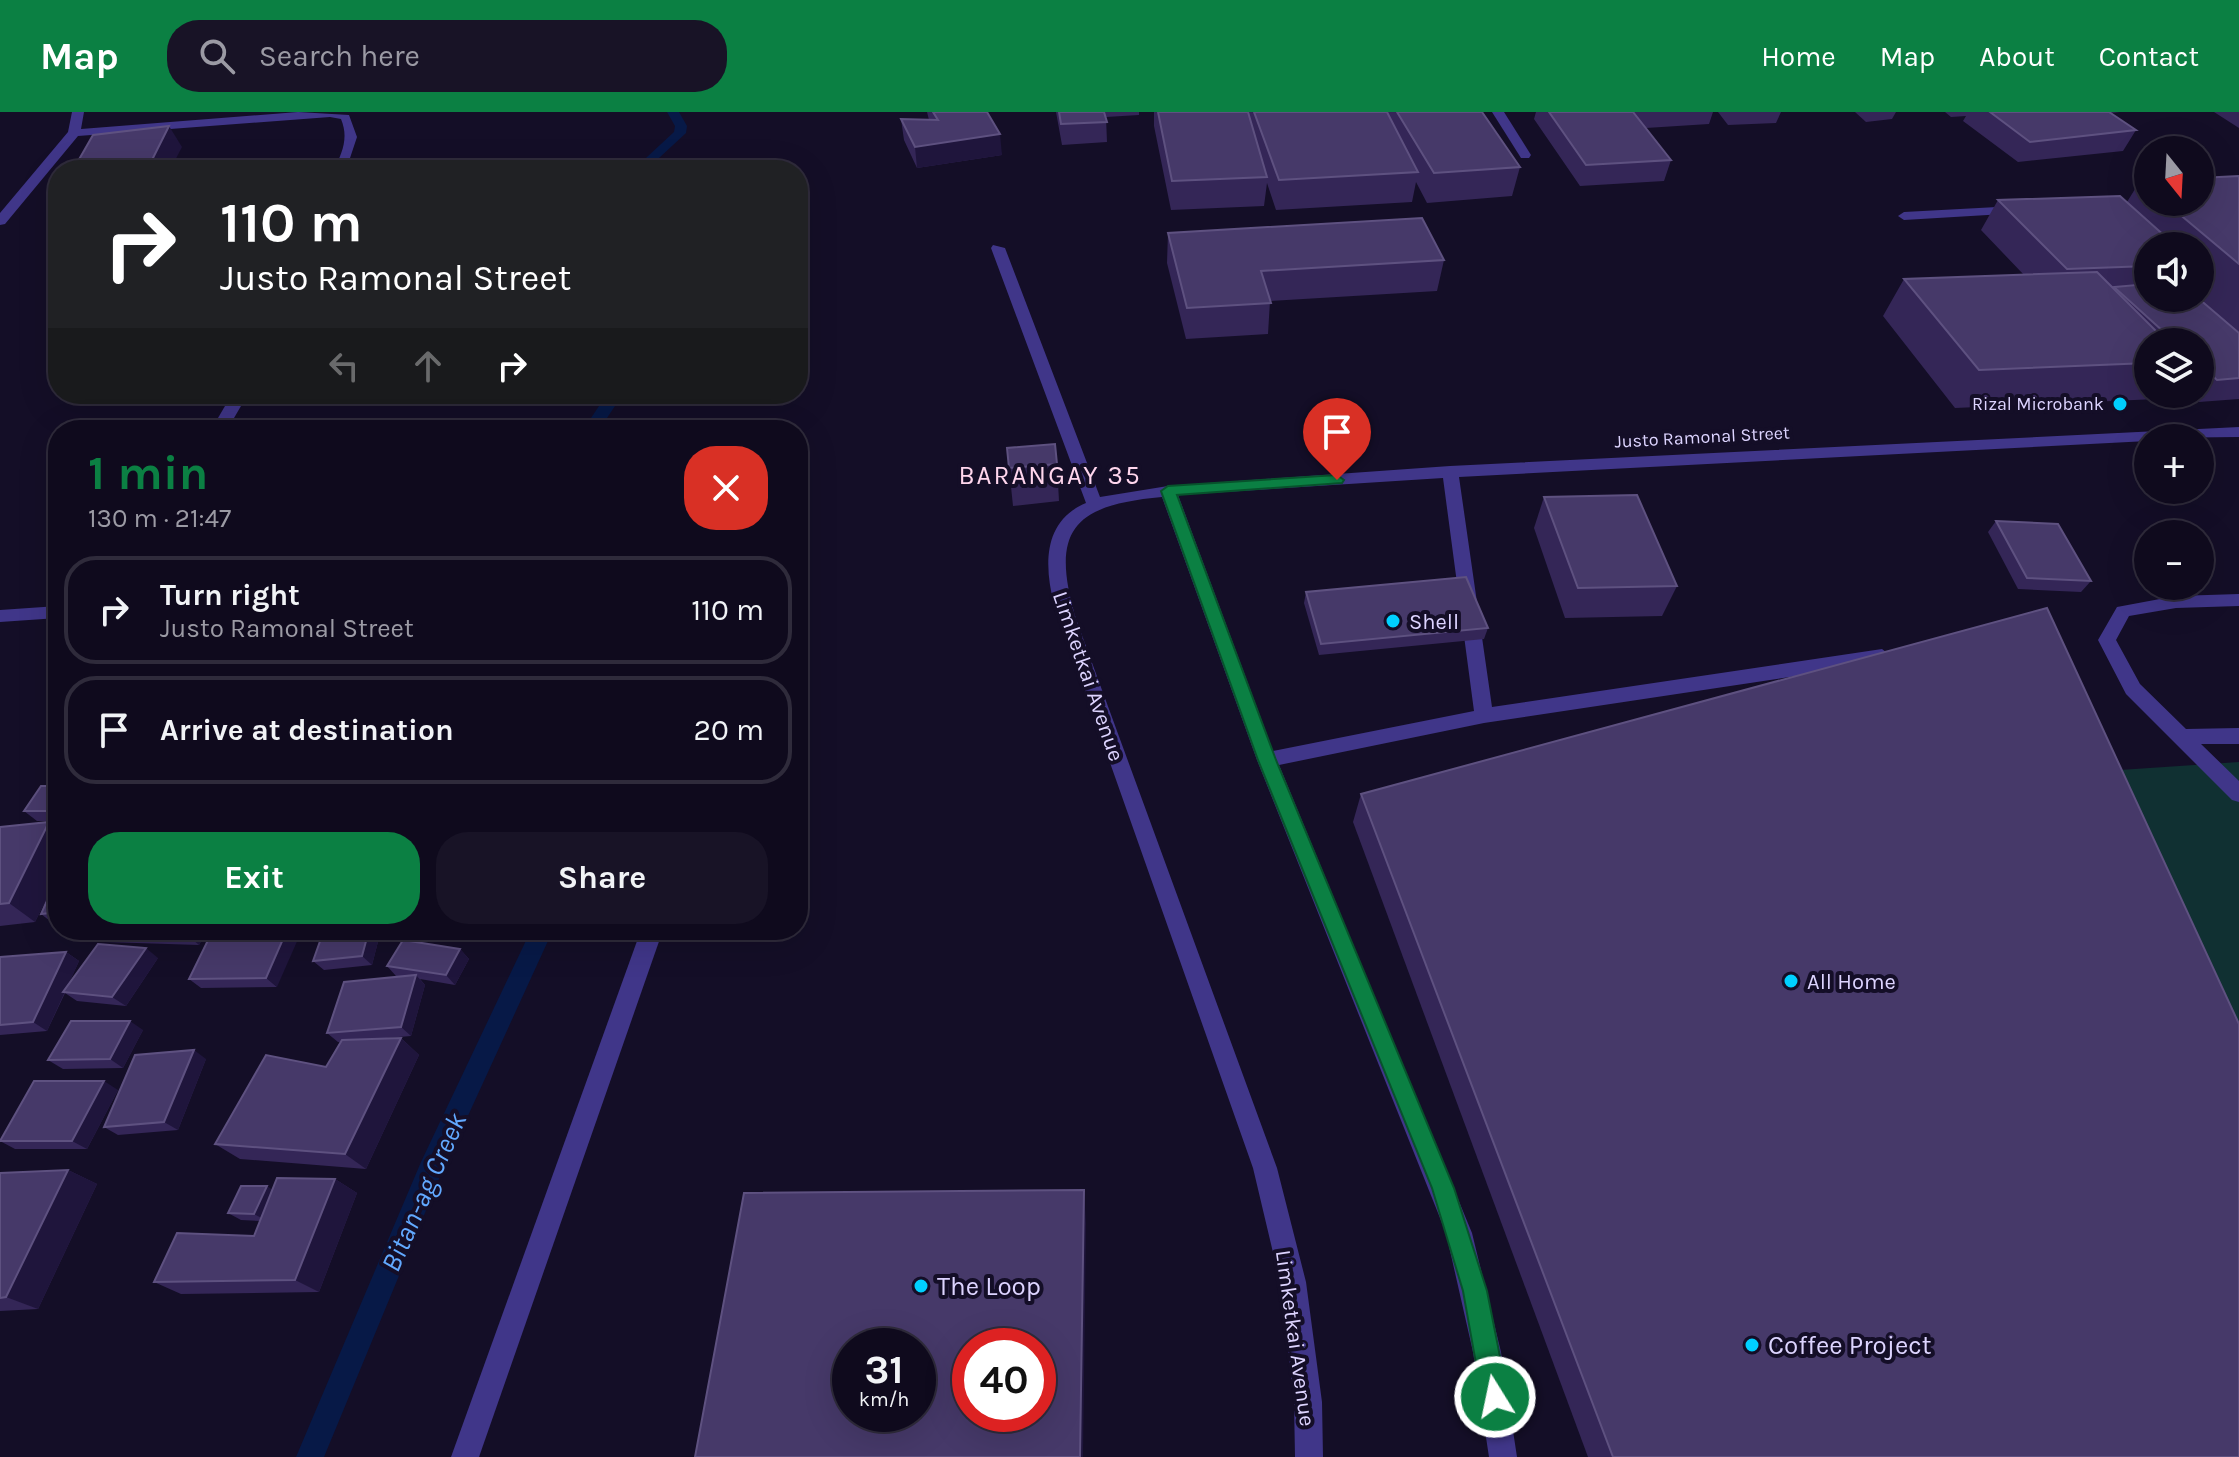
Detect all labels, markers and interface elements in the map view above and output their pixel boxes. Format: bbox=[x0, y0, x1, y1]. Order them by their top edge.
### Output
search box bbox=[167, 20, 727, 92]
text: Map bbox=[40, 34, 119, 79]
icon: search bbox=[195, 34, 239, 78]
text: Search here bbox=[259, 38, 420, 74]
text: Home bbox=[1761, 40, 1836, 73]
text: Map bbox=[1880, 40, 1935, 73]
text: About bbox=[1979, 40, 2055, 73]
text: Contact bbox=[2099, 40, 2199, 73]
north arrow bbox=[2134, 136, 2214, 216]
map controls bbox=[2134, 136, 2214, 600]
text: 110 m bbox=[220, 190, 363, 255]
icon: right bbox=[88, 192, 192, 296]
button: sound bbox=[2134, 232, 2214, 312]
text: Justo Ramonal Street bbox=[220, 257, 571, 299]
button: layers bbox=[2134, 328, 2214, 408]
icon: left bbox=[322, 344, 366, 388]
icon: ahead bbox=[406, 344, 450, 388]
icon: right bbox=[490, 344, 534, 388]
place label: Rizal Microbank bbox=[1972, 393, 2104, 415]
marker: Rizal Microbank bbox=[2111, 395, 2129, 413]
pin bbox=[1303, 398, 1371, 480]
icon: arrive bbox=[1315, 410, 1359, 454]
street label: Justo Ramonal Street bbox=[1614, 421, 1790, 453]
button: + bbox=[2134, 424, 2214, 504]
text: 1 min bbox=[88, 445, 208, 501]
button: close bbox=[684, 446, 768, 530]
district label: BARANGAY 35 bbox=[958, 460, 1142, 491]
text: 130 m · 21:47 bbox=[88, 503, 231, 534]
button: − bbox=[2134, 520, 2214, 600]
text: Turn right bbox=[160, 577, 300, 613]
icon: right bbox=[92, 588, 136, 632]
street label: Limketkai Avenue bbox=[1047, 588, 1129, 765]
text: 110 m bbox=[691, 592, 764, 628]
place label: Shell bbox=[1409, 609, 1459, 635]
marker: Shell bbox=[1384, 612, 1402, 630]
text: Justo Ramonal Street bbox=[160, 613, 414, 644]
icon: arrive bbox=[92, 708, 136, 752]
text: Arrive at destination bbox=[160, 712, 454, 748]
text: 20 m bbox=[694, 712, 764, 748]
button: Exit bbox=[88, 832, 420, 924]
button: Share bbox=[436, 832, 768, 924]
place label: All Home bbox=[1807, 969, 1896, 995]
marker: All Home bbox=[1782, 972, 1800, 990]
water label: Bitan-ag Creek bbox=[374, 1107, 473, 1277]
street label: Limketkai Avenue bbox=[1270, 1248, 1320, 1428]
place label: The Loop bbox=[937, 1271, 1041, 1302]
marker: The Loop bbox=[912, 1277, 930, 1295]
speed limit sign: 40 bbox=[952, 1328, 1056, 1432]
place label: Coffee Project bbox=[1768, 1330, 1932, 1361]
marker: Coffee Project bbox=[1743, 1336, 1761, 1354]
text: 31 bbox=[864, 1346, 904, 1393]
position arrow bbox=[1453, 1355, 1537, 1439]
text: km/h bbox=[859, 1388, 909, 1411]

